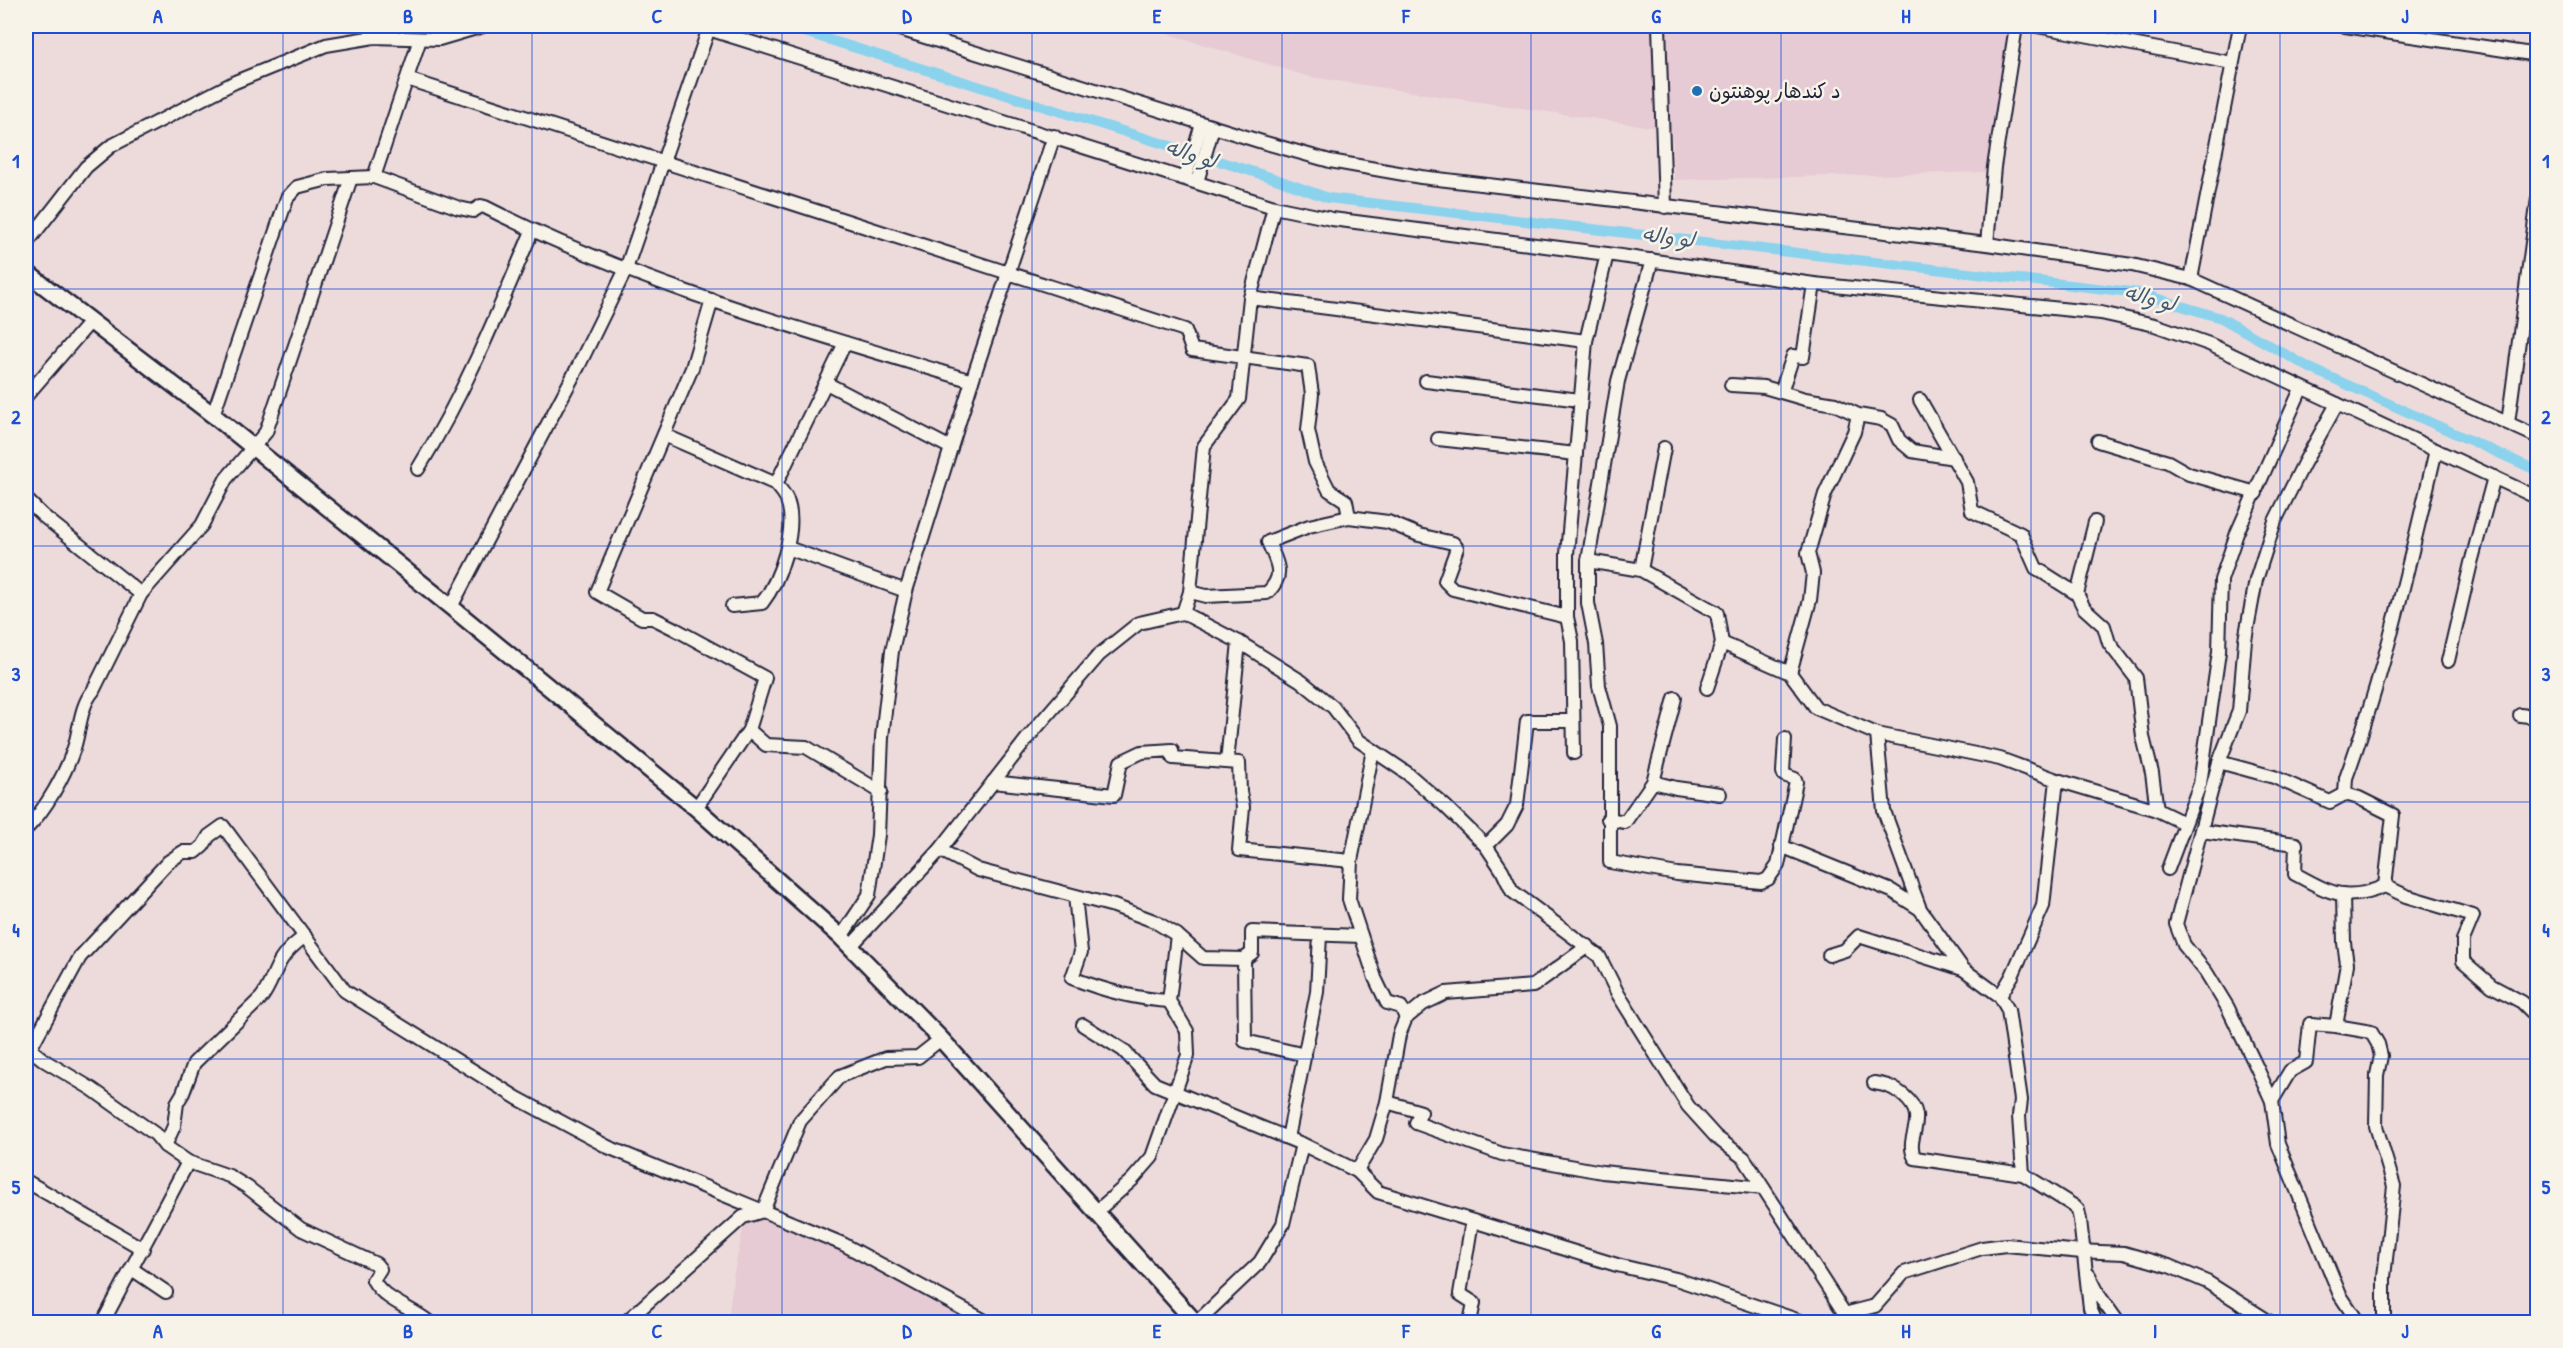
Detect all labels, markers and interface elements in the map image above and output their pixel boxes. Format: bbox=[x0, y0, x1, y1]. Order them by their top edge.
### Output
text: A bbox=[153, 2, 163, 29]
text: B bbox=[403, 2, 413, 29]
text: C bbox=[652, 2, 663, 29]
text: D bbox=[902, 2, 912, 29]
text: E bbox=[1153, 2, 1162, 29]
text: F bbox=[1401, 2, 1411, 29]
text: G bbox=[1651, 2, 1661, 29]
text: H bbox=[1901, 2, 1911, 29]
text: I bbox=[2153, 2, 2157, 29]
text: J bbox=[2401, 2, 2409, 29]
place label: د کندهار پوهنتون bbox=[1709, 77, 1841, 105]
marker: د کندهار پوهنتون bbox=[1690, 84, 1704, 98]
water label: لو واله bbox=[1162, 132, 1223, 176]
text: 1 bbox=[12, 147, 20, 174]
text: 1 bbox=[2542, 147, 2550, 174]
water label: لو واله bbox=[1640, 219, 1699, 254]
water label: لو واله bbox=[2121, 277, 2182, 319]
text: 2 bbox=[11, 403, 21, 430]
text: 2 bbox=[2541, 403, 2551, 430]
text: 3 bbox=[12, 660, 21, 687]
text: 3 bbox=[2542, 660, 2551, 687]
text: 4 bbox=[12, 916, 20, 943]
text: 4 bbox=[2542, 916, 2550, 943]
text: 5 bbox=[12, 1173, 21, 1200]
text: 5 bbox=[2542, 1173, 2551, 1200]
text: A bbox=[153, 1317, 163, 1344]
text: B bbox=[403, 1317, 413, 1344]
text: C bbox=[652, 1317, 663, 1344]
text: D bbox=[902, 1317, 912, 1344]
text: E bbox=[1153, 1317, 1162, 1344]
text: F bbox=[1401, 1317, 1411, 1344]
text: G bbox=[1651, 1317, 1661, 1344]
text: H bbox=[1901, 1317, 1911, 1344]
text: I bbox=[2153, 1317, 2157, 1344]
text: J bbox=[2401, 1317, 2409, 1344]

